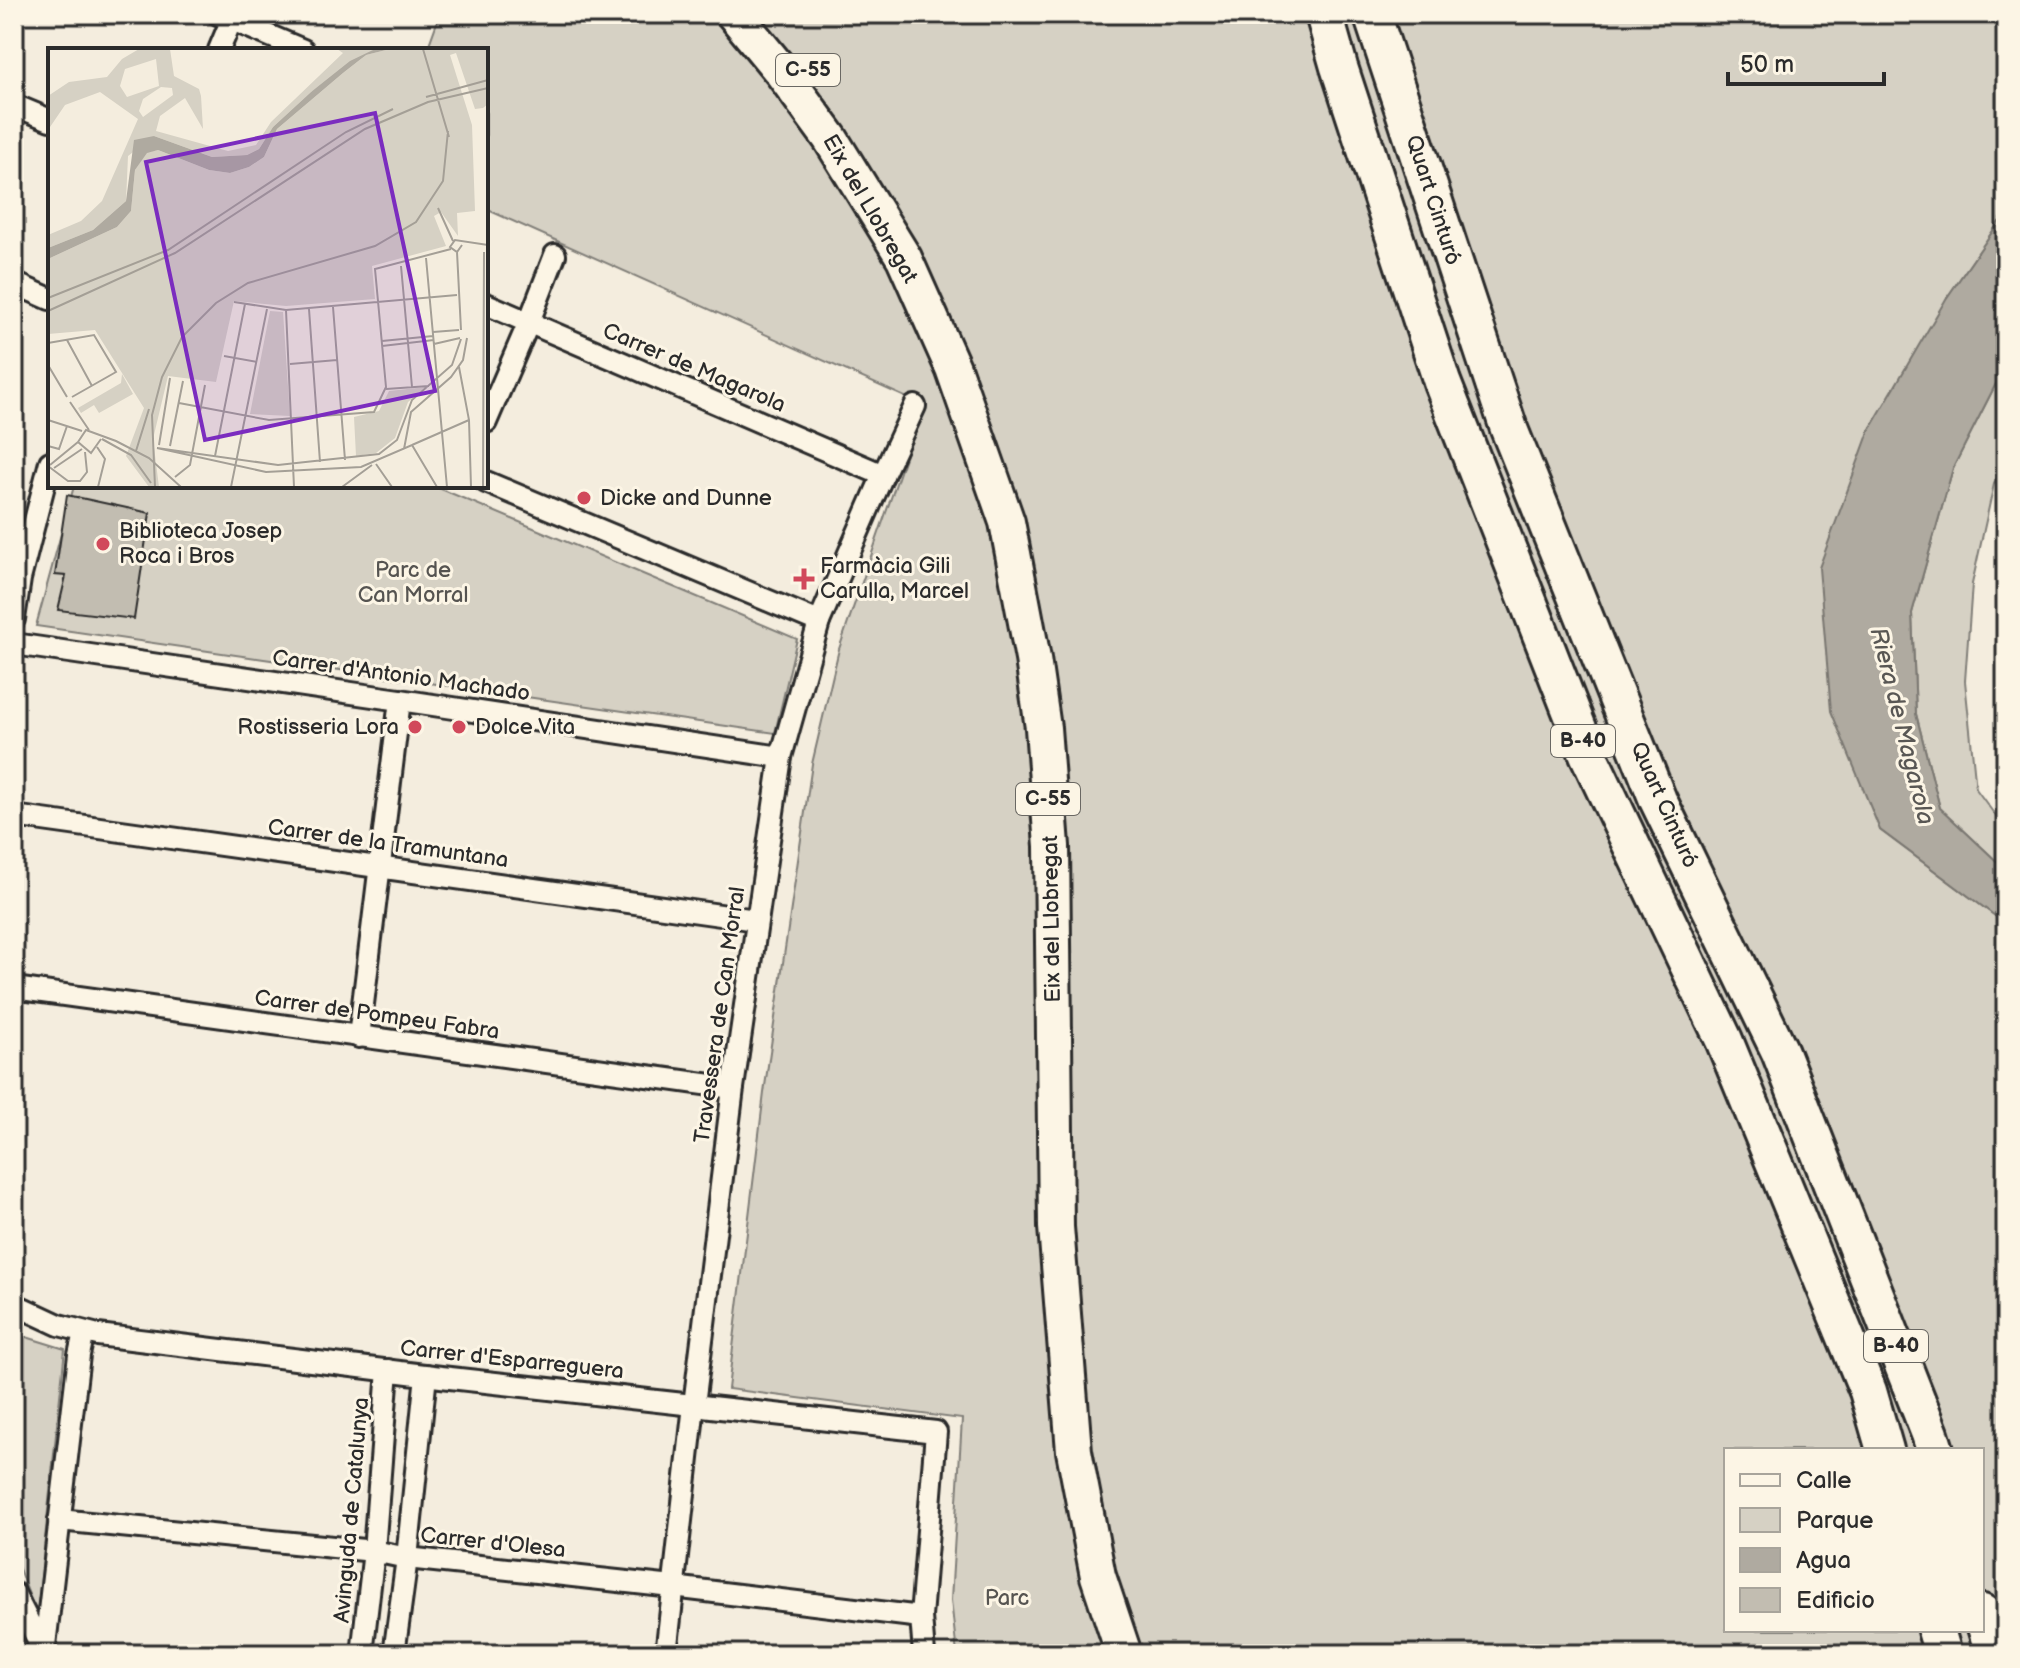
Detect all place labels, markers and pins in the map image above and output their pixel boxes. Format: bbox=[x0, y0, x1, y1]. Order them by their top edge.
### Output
place label: Dicke and Dunne bbox=[600, 485, 772, 512]
marker: Dicke and Dunne bbox=[575, 489, 593, 507]
place label: Biblioteca Josep Roca i Bros bbox=[119, 518, 282, 570]
marker: Biblioteca Josep Roca i Bros bbox=[94, 535, 112, 553]
place label: Farmàcia Gili Carulla, Marcel bbox=[820, 553, 969, 605]
marker: Farmàcia Gili Carulla, Marcel bbox=[795, 570, 813, 588]
place label: Rostisseria Lora bbox=[237, 714, 399, 741]
place label: Dolce Vita bbox=[475, 714, 575, 741]
marker: Rostisseria Lora bbox=[406, 718, 424, 736]
marker: Dolce Vita bbox=[450, 718, 468, 736]

